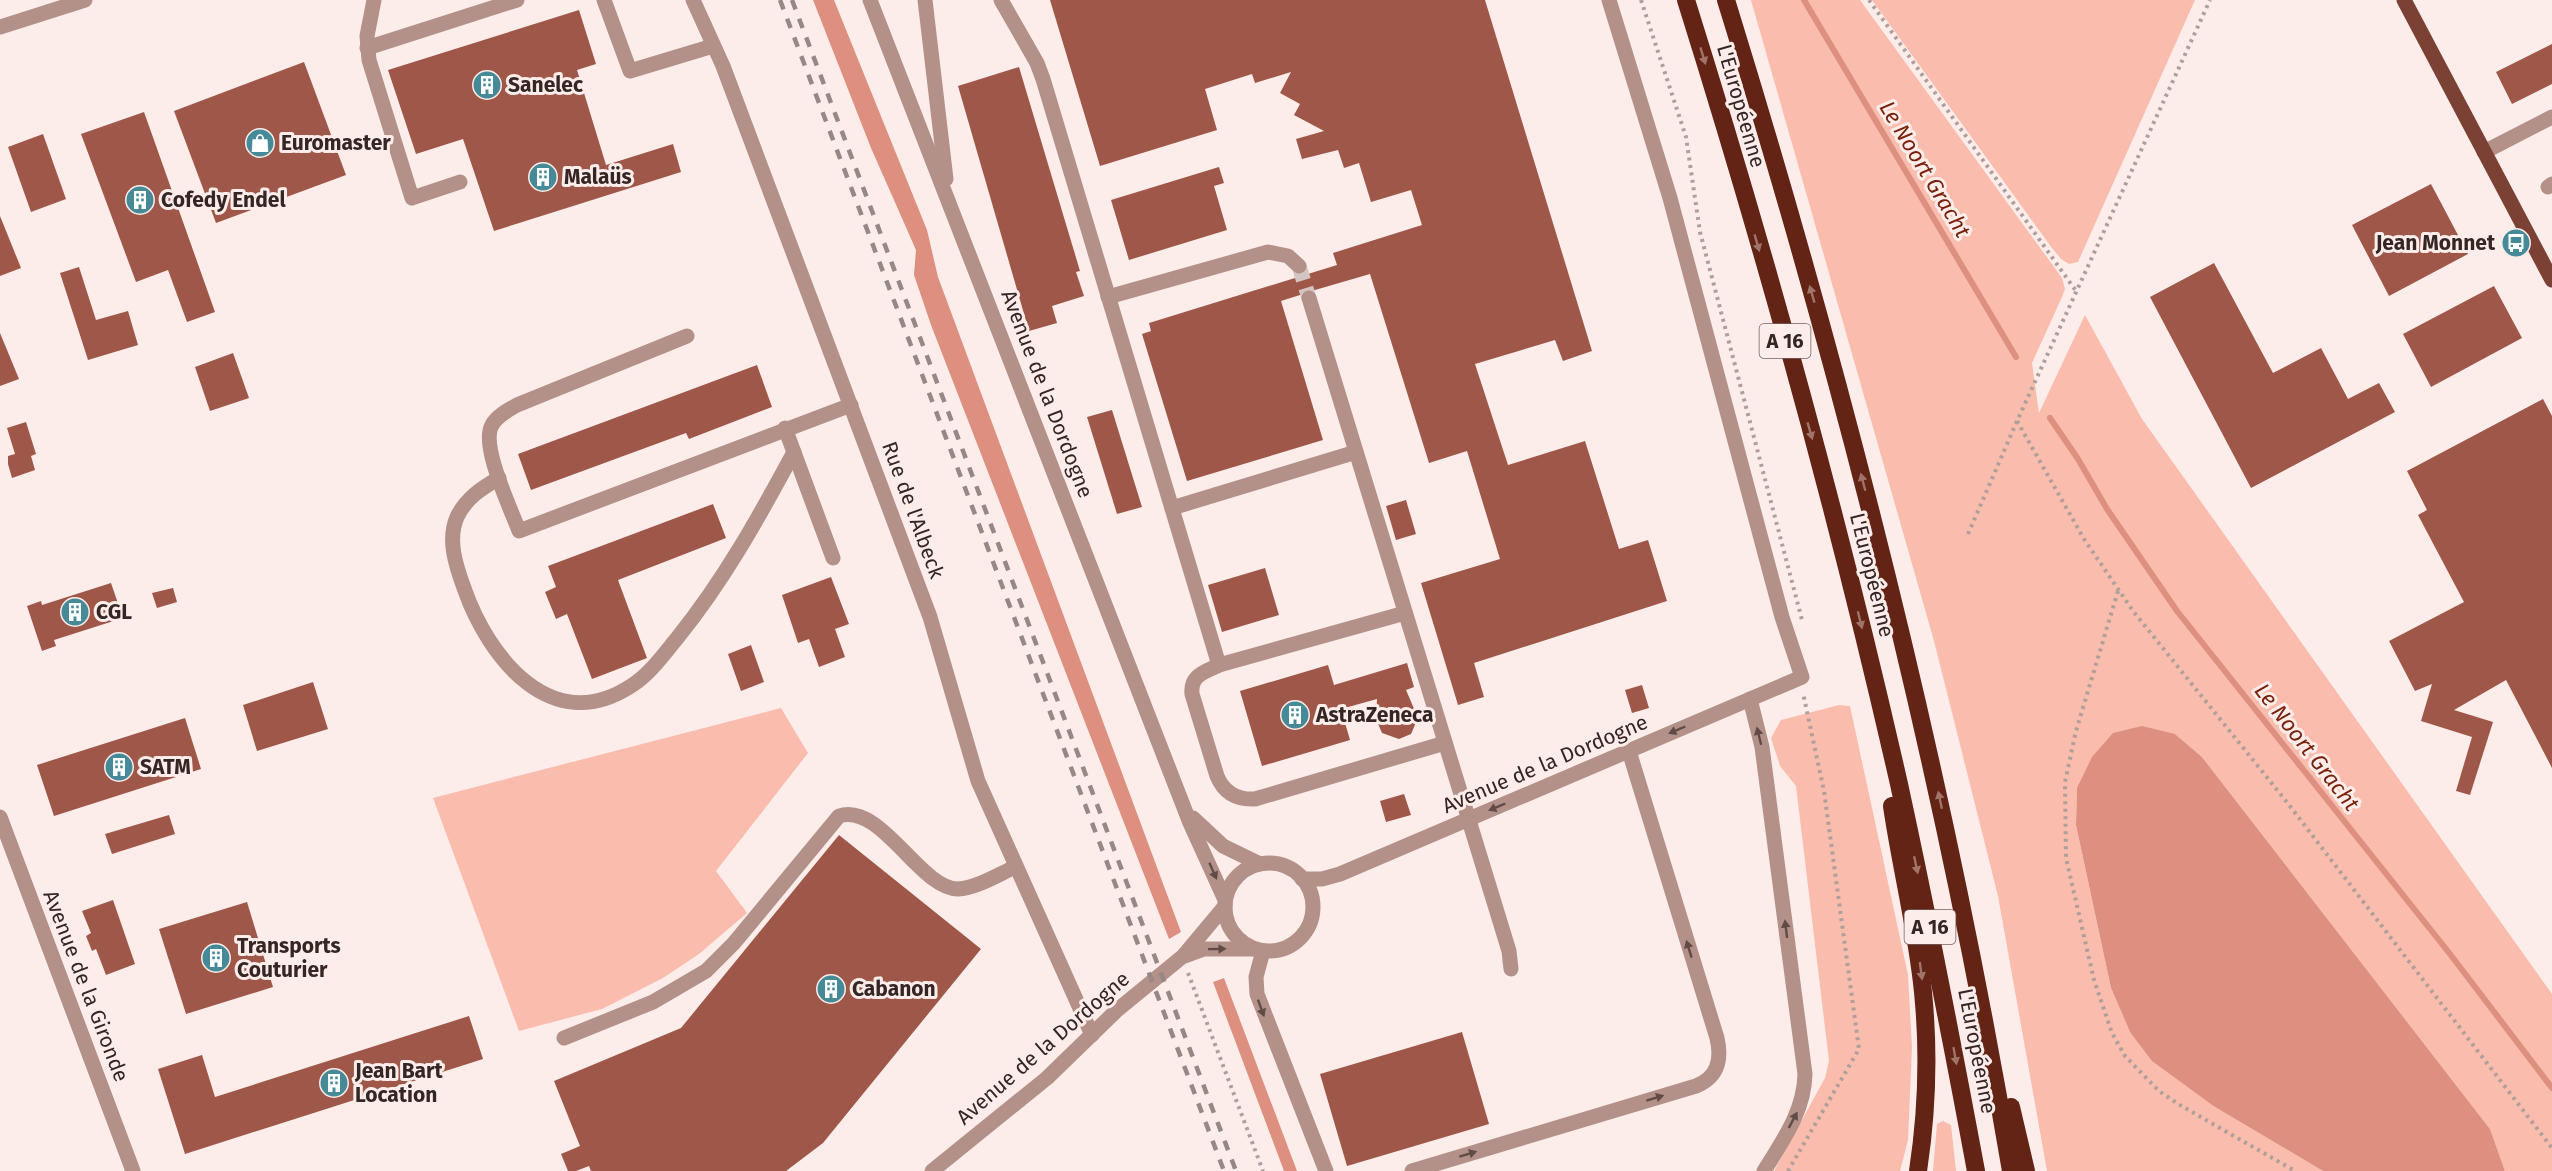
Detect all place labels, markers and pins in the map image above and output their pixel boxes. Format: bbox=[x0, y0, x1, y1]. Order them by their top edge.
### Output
building icon: Sanelec bbox=[471, 69, 503, 101]
place label: Sanelec bbox=[508, 72, 583, 98]
shop icon: Euromaster bbox=[244, 127, 276, 159]
place label: Euromaster bbox=[281, 130, 391, 156]
building icon: Malaüs bbox=[527, 161, 559, 193]
place label: Malaüs bbox=[564, 164, 632, 190]
building icon: Cofedy Endel bbox=[124, 184, 156, 216]
place label: Cofedy Endel bbox=[161, 187, 286, 213]
bus stop icon: Jean Monnet bbox=[2500, 227, 2532, 259]
place label: Jean Monnet bbox=[2375, 230, 2496, 256]
building icon: CGL bbox=[59, 596, 91, 628]
place label: CGL bbox=[96, 599, 132, 625]
building icon: AstraZeneca bbox=[1279, 699, 1311, 731]
place label: AstraZeneca bbox=[1315, 702, 1433, 728]
building icon: SATM bbox=[103, 751, 135, 783]
place label: SATM bbox=[140, 754, 191, 780]
place label: Transports Couturier bbox=[237, 933, 341, 983]
building icon: Transports Couturier bbox=[200, 942, 232, 974]
building icon: Cabanon bbox=[815, 973, 847, 1005]
place label: Cabanon bbox=[852, 976, 936, 1002]
place label: Jean Bart Location bbox=[354, 1058, 444, 1108]
building icon: Jean Bart Location bbox=[318, 1067, 350, 1099]

